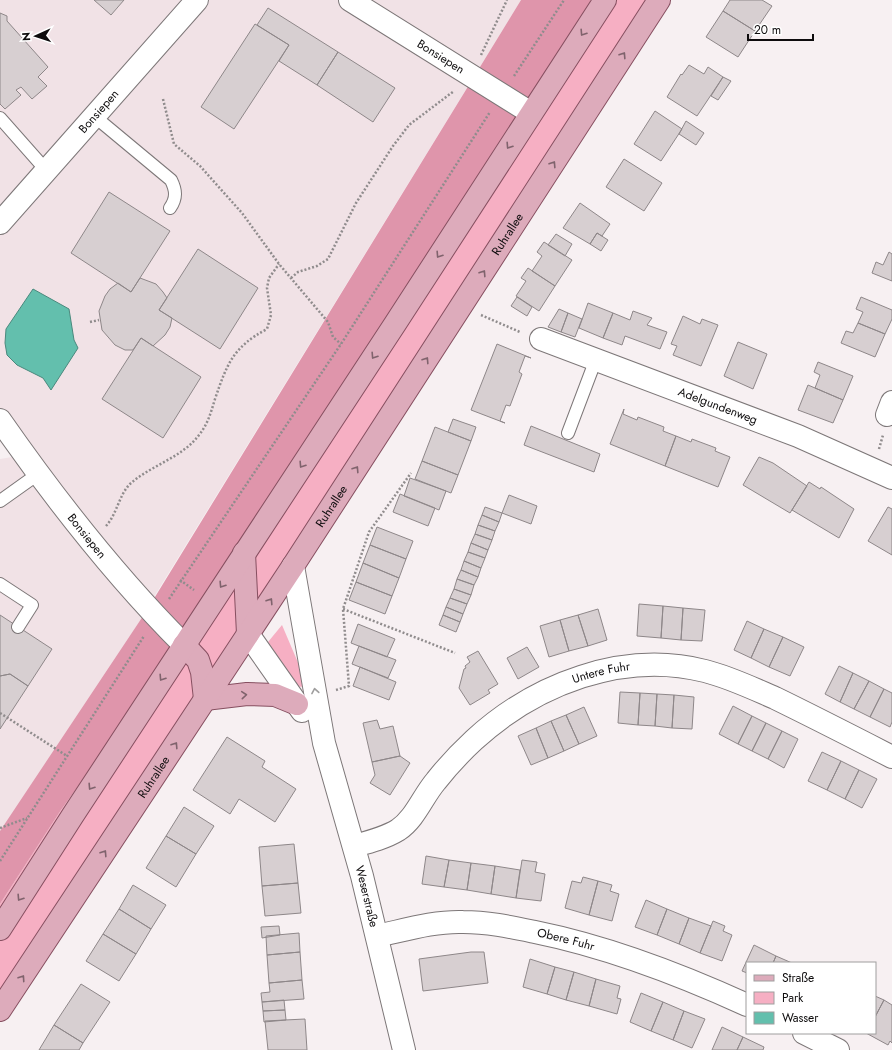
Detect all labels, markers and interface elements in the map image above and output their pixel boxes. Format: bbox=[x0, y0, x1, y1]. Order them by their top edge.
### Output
north arrow bbox=[16, 16, 56, 56]
scale bar bbox=[748, 16, 813, 42]
text: 20 m bbox=[754, 21, 781, 39]
one-way arrow bbox=[581, 28, 588, 35]
text: N bbox=[18, 32, 34, 41]
street label: Bonsiepen bbox=[413, 35, 468, 78]
one-way arrow bbox=[619, 52, 626, 59]
street label: Bonsiepen bbox=[74, 85, 123, 137]
one-way arrow bbox=[507, 142, 514, 149]
one-way arrow bbox=[548, 161, 556, 168]
street label: Ruhrallee bbox=[487, 210, 528, 259]
one-way arrow bbox=[436, 251, 444, 258]
one-way arrow bbox=[478, 270, 485, 277]
one-way arrow bbox=[371, 352, 378, 359]
one-way arrow bbox=[422, 357, 429, 364]
street label: Adelgundenweg bbox=[676, 383, 760, 429]
one-way arrow bbox=[299, 461, 307, 468]
one-way arrow bbox=[351, 466, 359, 473]
street label: Ruhrallee bbox=[311, 482, 352, 531]
street label: Bonsiepen bbox=[63, 510, 111, 562]
one-way arrow bbox=[220, 581, 227, 588]
one-way arrow bbox=[265, 598, 272, 605]
street label: Untere Fuhr bbox=[569, 657, 632, 688]
one-way arrow bbox=[159, 674, 167, 681]
one-way arrow bbox=[311, 688, 320, 694]
one-way arrow bbox=[241, 691, 247, 700]
one-way arrow bbox=[170, 742, 177, 749]
street label: Ruhrallee bbox=[133, 752, 174, 802]
one-way arrow bbox=[89, 782, 96, 789]
one-way arrow bbox=[99, 850, 107, 857]
street label: Weserstraße bbox=[350, 863, 383, 929]
one-way arrow bbox=[17, 894, 24, 901]
street label: Obere Fuhr bbox=[536, 924, 598, 956]
legend bbox=[746, 962, 876, 1034]
text: Straße bbox=[782, 969, 814, 987]
one-way arrow bbox=[17, 975, 24, 982]
text: Park bbox=[782, 989, 804, 1007]
text: Wasser bbox=[782, 1009, 819, 1027]

